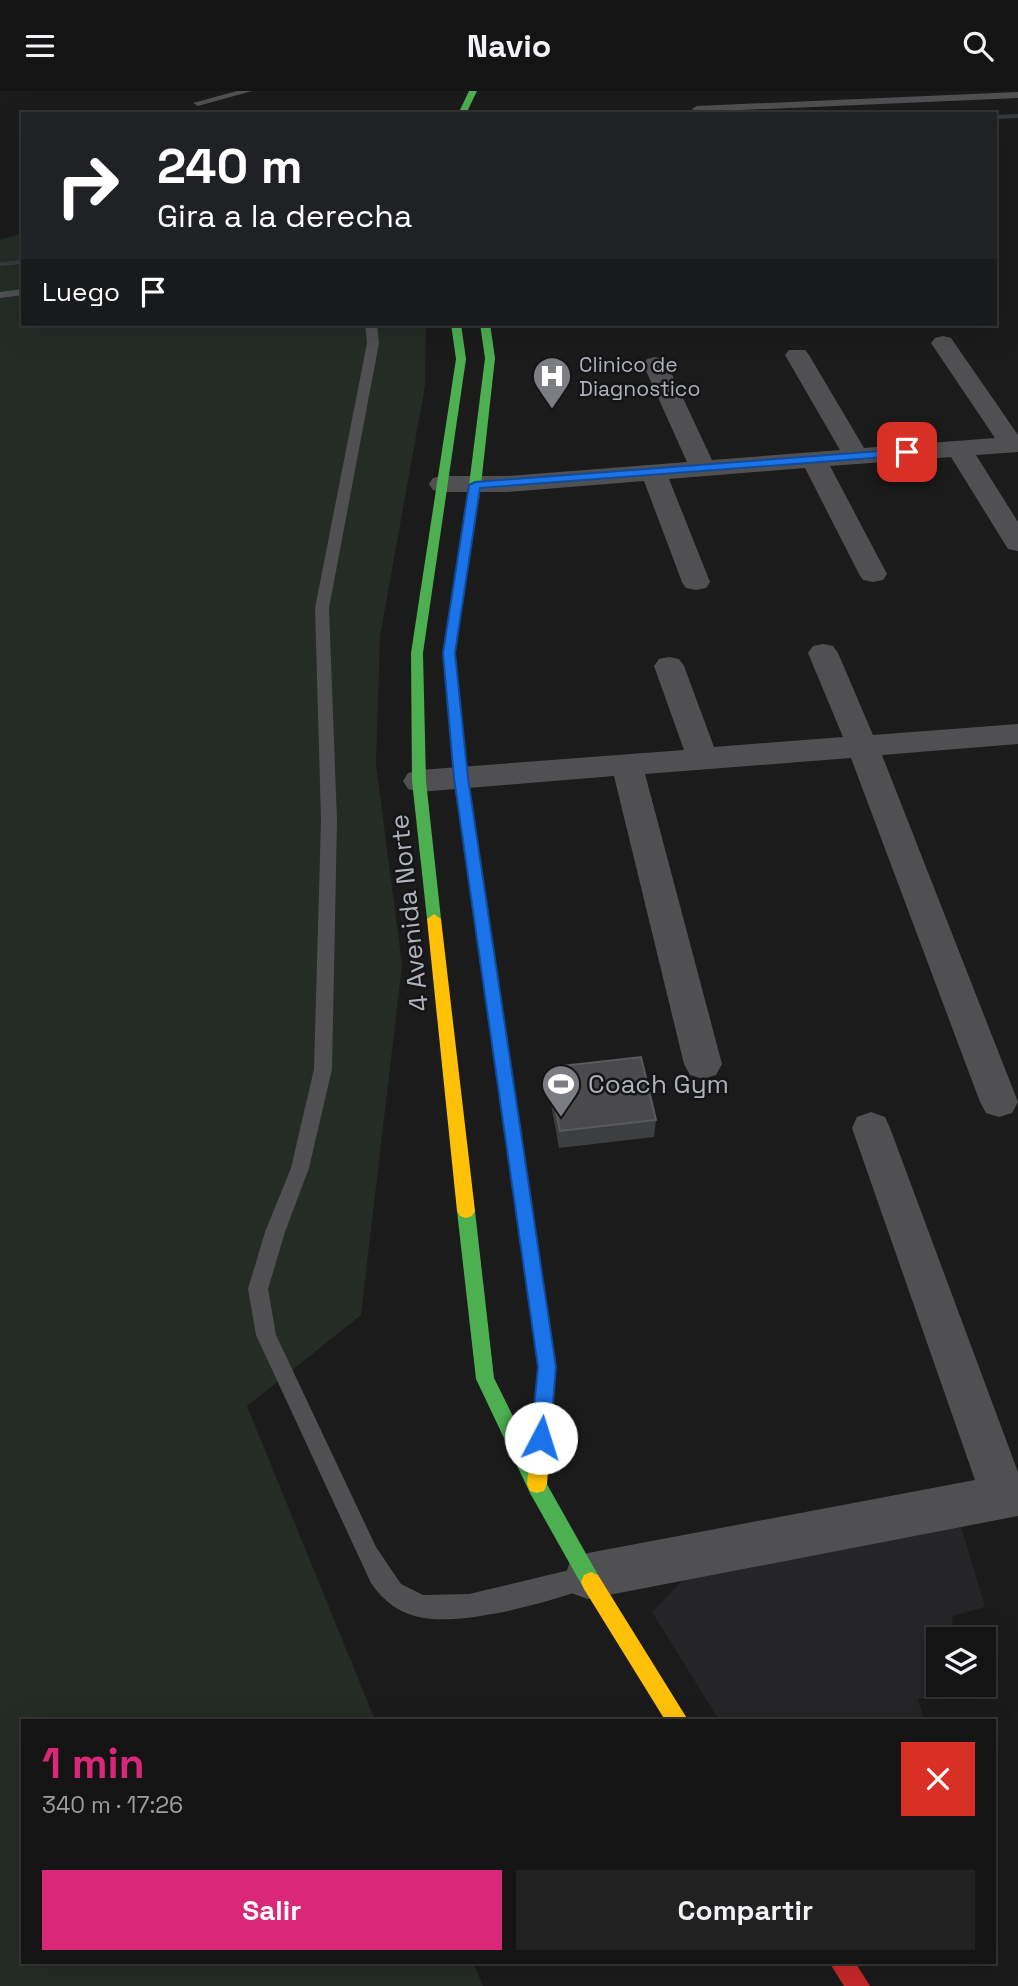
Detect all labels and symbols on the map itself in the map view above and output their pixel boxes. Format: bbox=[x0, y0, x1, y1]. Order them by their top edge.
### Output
place label: Clinico de Diagnostico bbox=[579, 351, 700, 402]
hospital icon: Clinico de Diagnostico bbox=[531, 355, 573, 410]
pin bbox=[877, 422, 937, 482]
street label: 4 Avenida Norte bbox=[382, 813, 436, 1013]
sports icon: Coach Gym bbox=[540, 1063, 582, 1118]
place label: Coach Gym bbox=[588, 1067, 729, 1101]
position arrow bbox=[504, 1401, 578, 1475]

